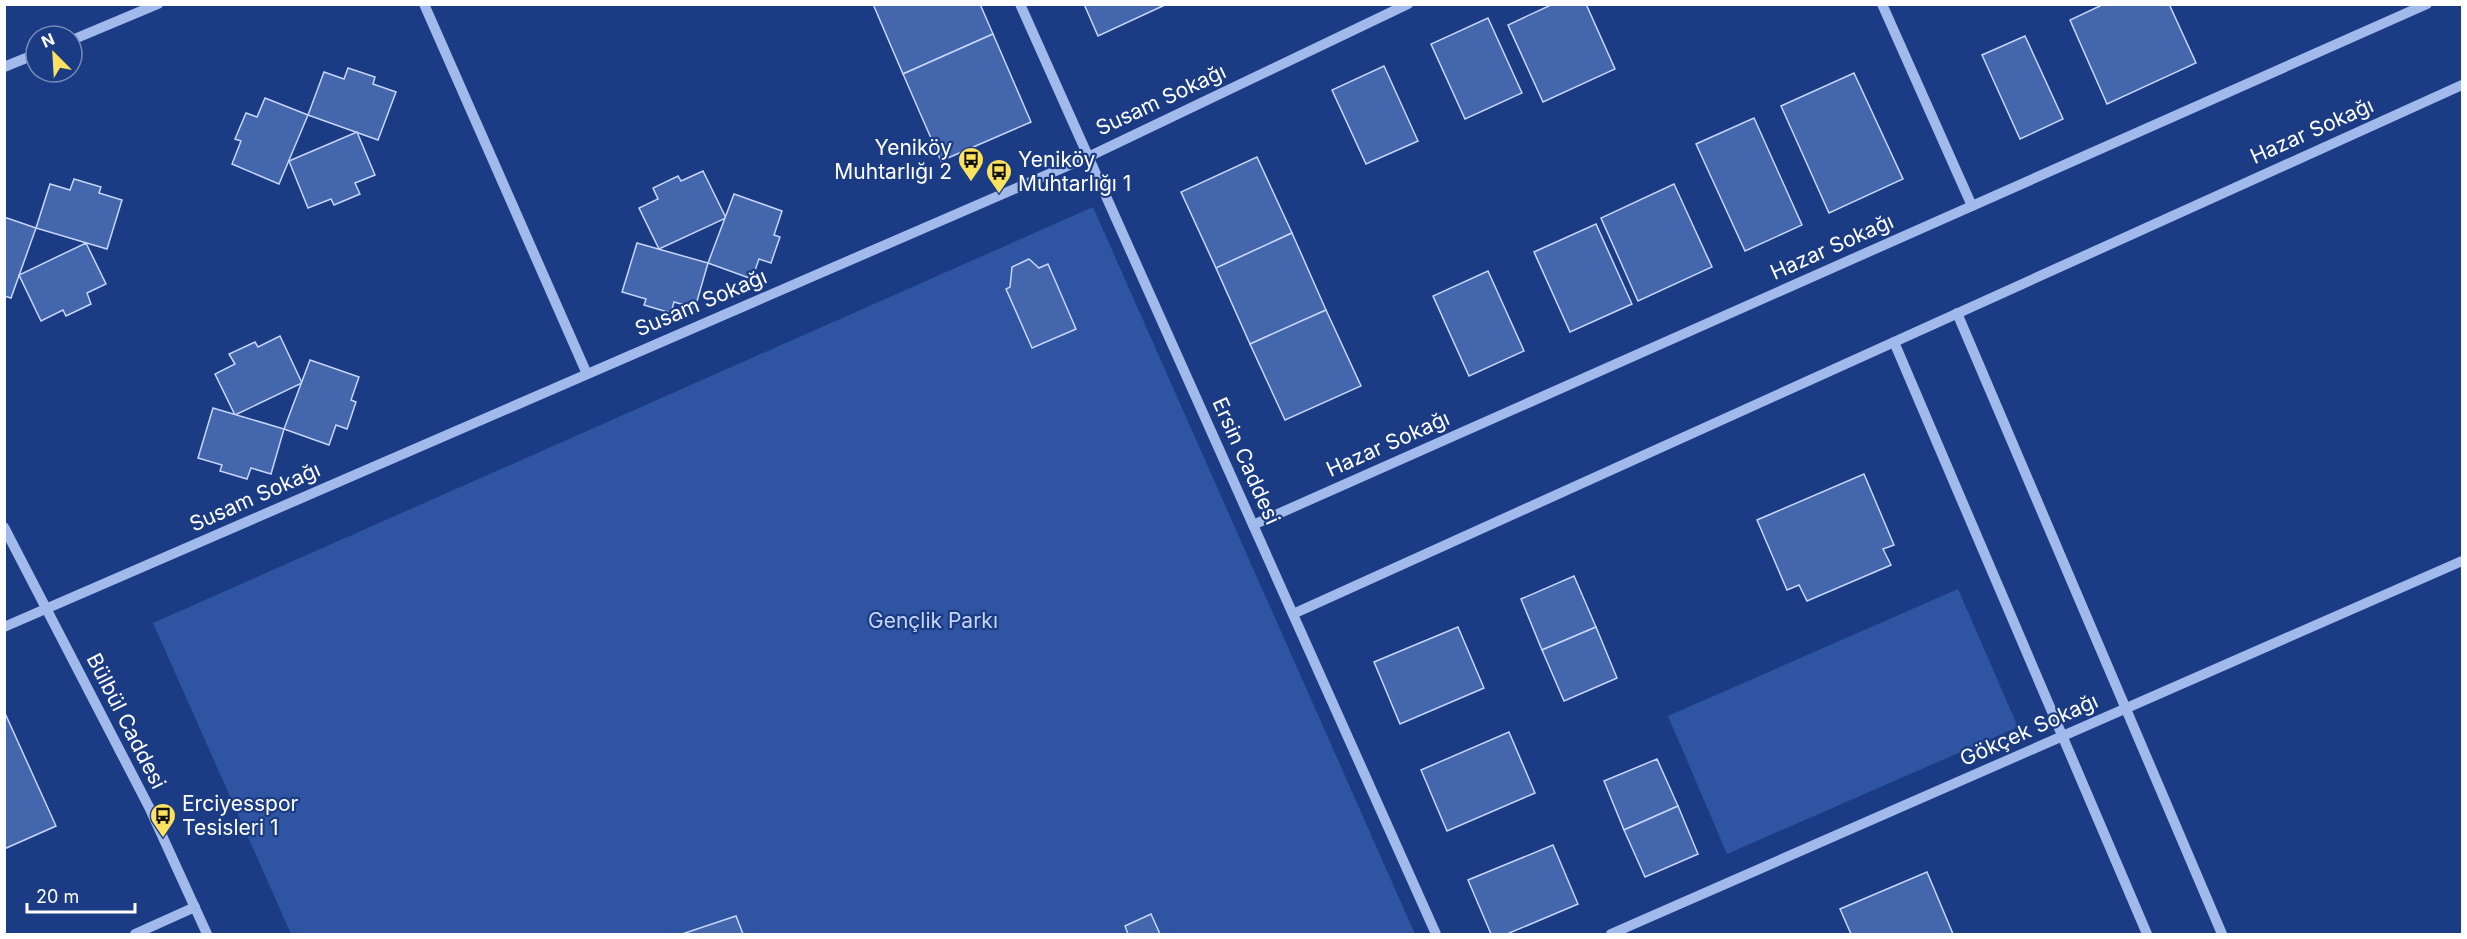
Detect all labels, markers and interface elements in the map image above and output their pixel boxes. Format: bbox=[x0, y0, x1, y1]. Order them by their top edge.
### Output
north arrow bbox=[24, 24, 84, 84]
text: N bbox=[38, 29, 58, 52]
street label: Susam Sokağı bbox=[1092, 59, 1230, 141]
street label: Hazar Sokağı bbox=[2246, 92, 2377, 169]
place label: Yeniköy Muhtarlığı 2 bbox=[834, 135, 952, 184]
bus stop icon: Yeniköy Muhtarlığı 2 bbox=[956, 145, 986, 183]
place label: Yeniköy Muhtarlığı 1 bbox=[1018, 147, 1131, 196]
bus stop icon: Yeniköy Muhtarlığı 1 bbox=[984, 157, 1014, 195]
street label: Hazar Sokağı bbox=[1766, 208, 1897, 285]
street label: Susam Sokağı bbox=[631, 264, 770, 341]
street label: Ersin Caddesi bbox=[1207, 393, 1286, 528]
street label: Hazar Sokağı bbox=[1322, 405, 1453, 482]
street label: Susam Sokağı bbox=[186, 457, 324, 537]
park label: Gençlik Parkı bbox=[868, 608, 998, 633]
street label: Bülbül Caddesi bbox=[82, 649, 171, 793]
street label: Gökçek Sokağı bbox=[1956, 688, 2102, 771]
place label: Erciyesspor Tesisleri 1 bbox=[182, 791, 299, 840]
bus stop icon: Erciyesspor Tesisleri 1 bbox=[148, 801, 178, 839]
scale bar bbox=[27, 876, 135, 914]
text: 20 m bbox=[36, 886, 79, 907]

